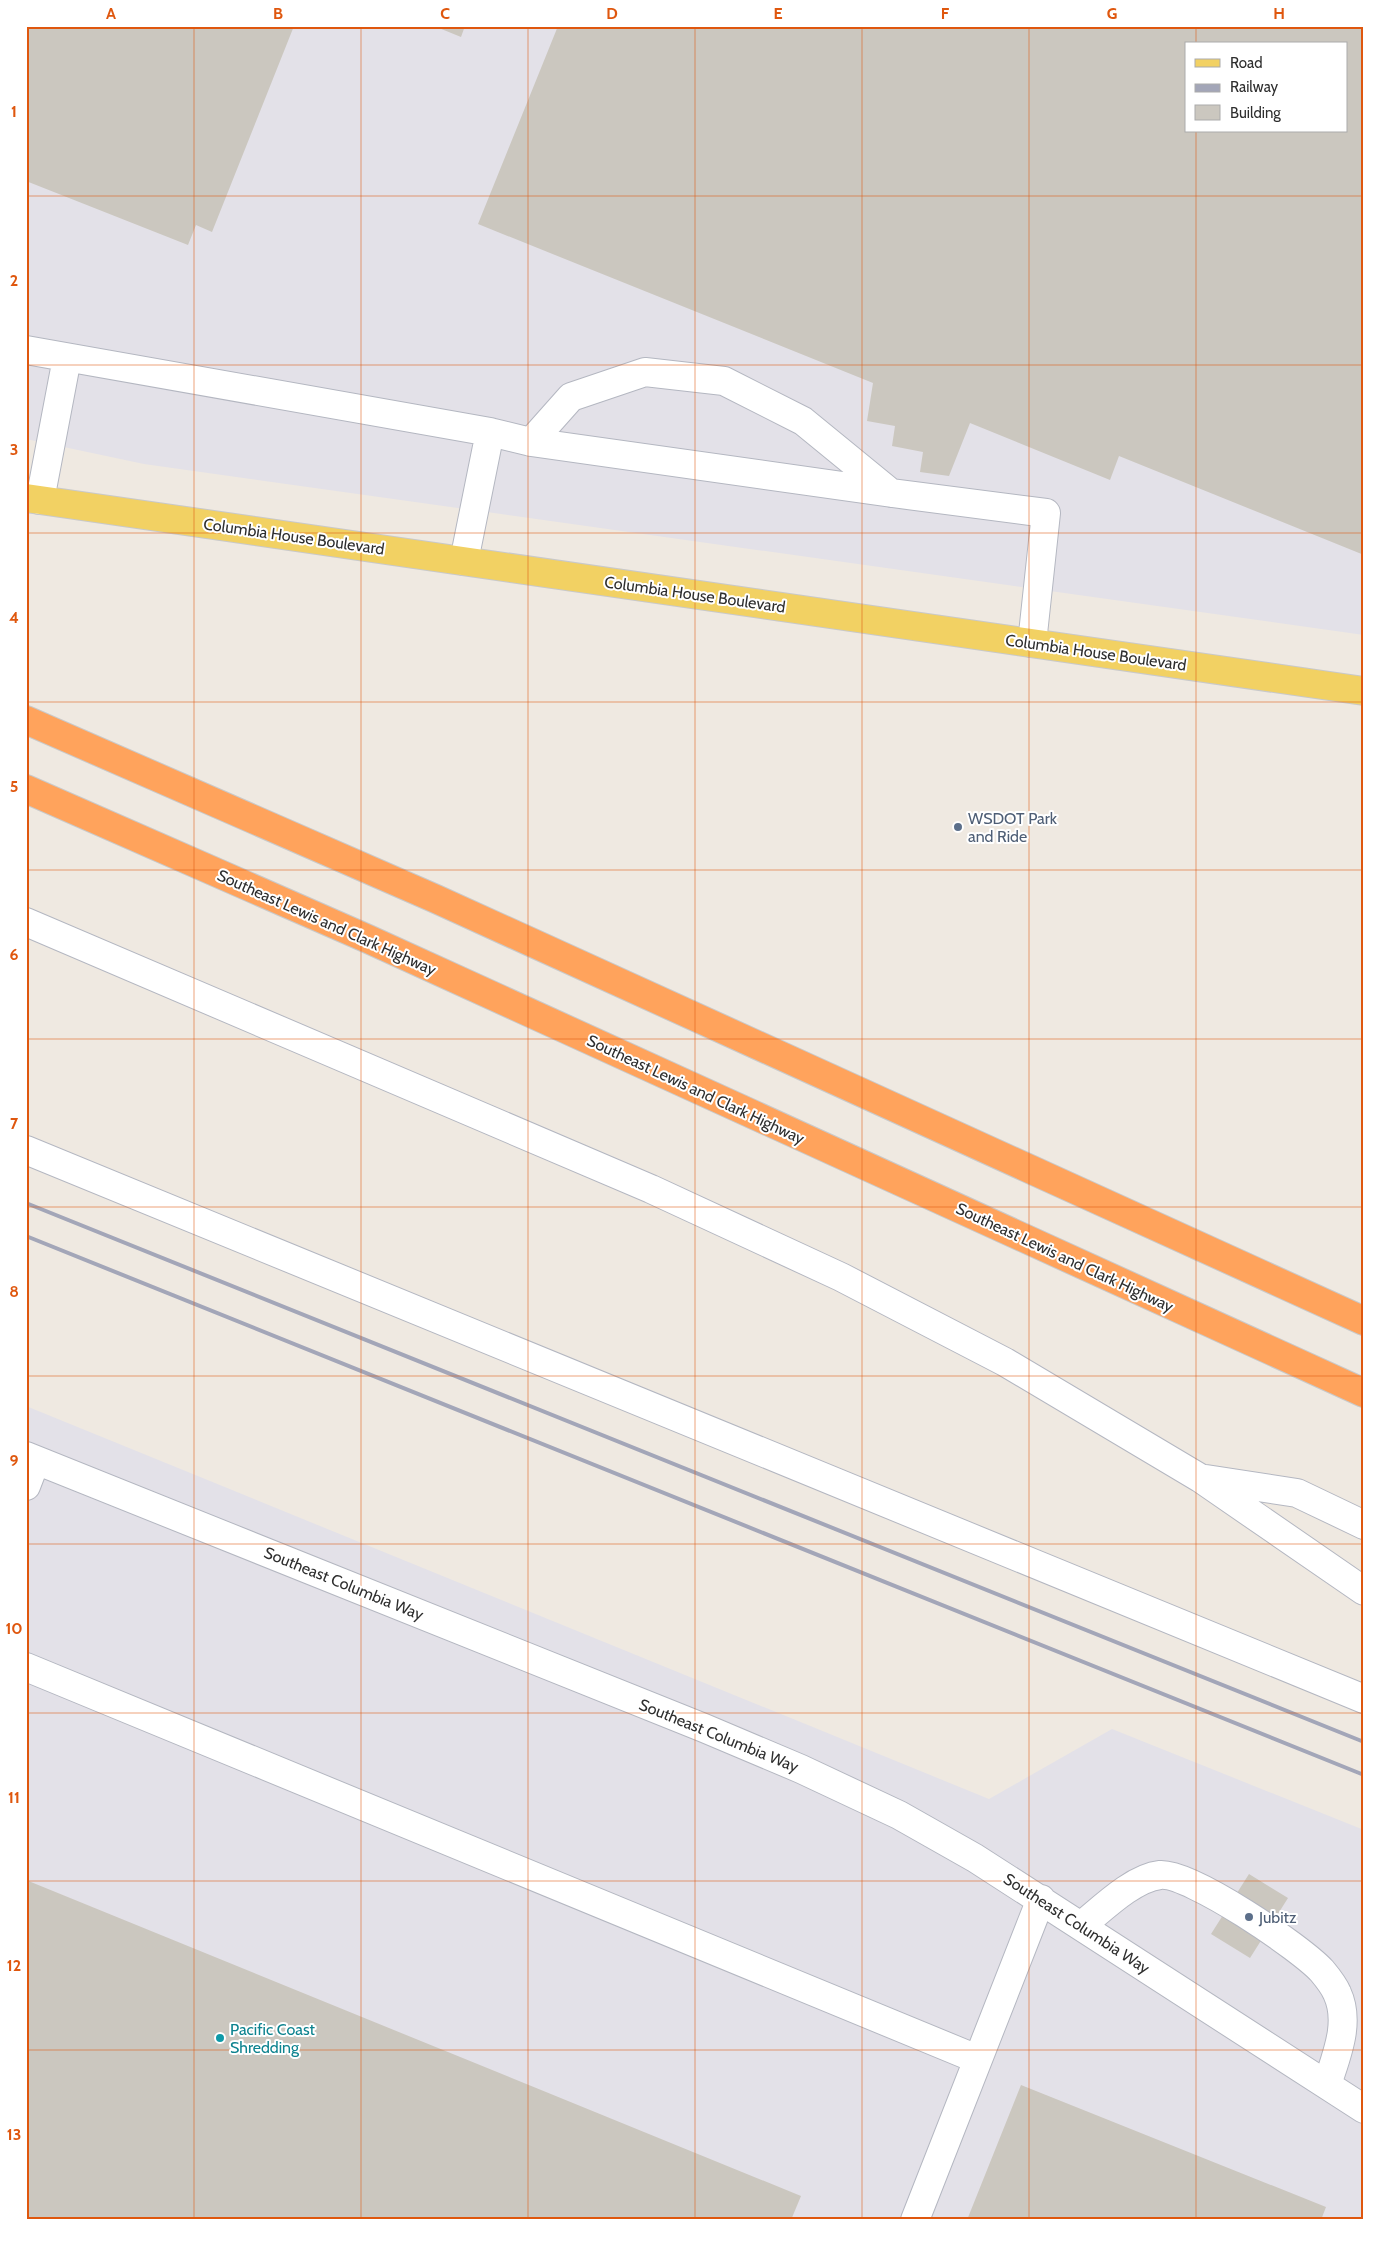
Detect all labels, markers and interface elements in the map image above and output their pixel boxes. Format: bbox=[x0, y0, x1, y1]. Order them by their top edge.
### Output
text: A bbox=[106, 4, 116, 23]
text: B bbox=[273, 4, 283, 23]
text: C bbox=[440, 4, 450, 23]
text: D bbox=[606, 4, 618, 23]
text: E bbox=[773, 4, 783, 23]
text: F bbox=[941, 4, 950, 23]
text: G bbox=[1107, 4, 1117, 23]
text: H bbox=[1273, 4, 1285, 23]
legend bbox=[1185, 42, 1348, 132]
text: Road bbox=[1230, 54, 1263, 72]
text: Railway bbox=[1230, 78, 1279, 96]
text: 1 bbox=[11, 102, 17, 121]
text: Building bbox=[1230, 104, 1281, 122]
text: 2 bbox=[10, 271, 18, 290]
text: 3 bbox=[10, 440, 18, 459]
street label: Columbia House Boulevard bbox=[202, 514, 386, 559]
street label: Columbia House Boulevard bbox=[603, 572, 787, 617]
text: 4 bbox=[9, 608, 19, 627]
street label: Columbia House Boulevard bbox=[1004, 630, 1188, 675]
text: 5 bbox=[10, 777, 18, 796]
place label: WSDOT Park and Ride bbox=[968, 809, 1058, 846]
marker: WSDOT Park and Ride bbox=[952, 821, 964, 833]
street label: Southeast Lewis and Clark Highway bbox=[214, 865, 439, 979]
text: 6 bbox=[10, 945, 19, 964]
street label: Southeast Lewis and Clark Highway bbox=[584, 1031, 807, 1148]
text: 7 bbox=[10, 1114, 19, 1133]
street label: Southeast Lewis and Clark Highway bbox=[953, 1199, 1176, 1316]
text: 8 bbox=[9, 1282, 19, 1301]
text: 9 bbox=[10, 1451, 19, 1470]
street label: Southeast Columbia Way bbox=[261, 1543, 426, 1624]
text: 10 bbox=[5, 1619, 23, 1638]
street label: Southeast Columbia Way bbox=[636, 1695, 801, 1776]
text: 11 bbox=[8, 1788, 20, 1807]
street label: Southeast Columbia Way bbox=[1000, 1869, 1153, 1978]
place label: Jubitz bbox=[1258, 1908, 1297, 1927]
marker: Jubitz bbox=[1243, 1911, 1255, 1923]
text: 12 bbox=[7, 1956, 21, 1975]
place label: Pacific Coast Shredding bbox=[230, 2020, 316, 2057]
marker: Pacific Coast Shredding bbox=[214, 2032, 226, 2044]
text: 13 bbox=[7, 2125, 21, 2144]

